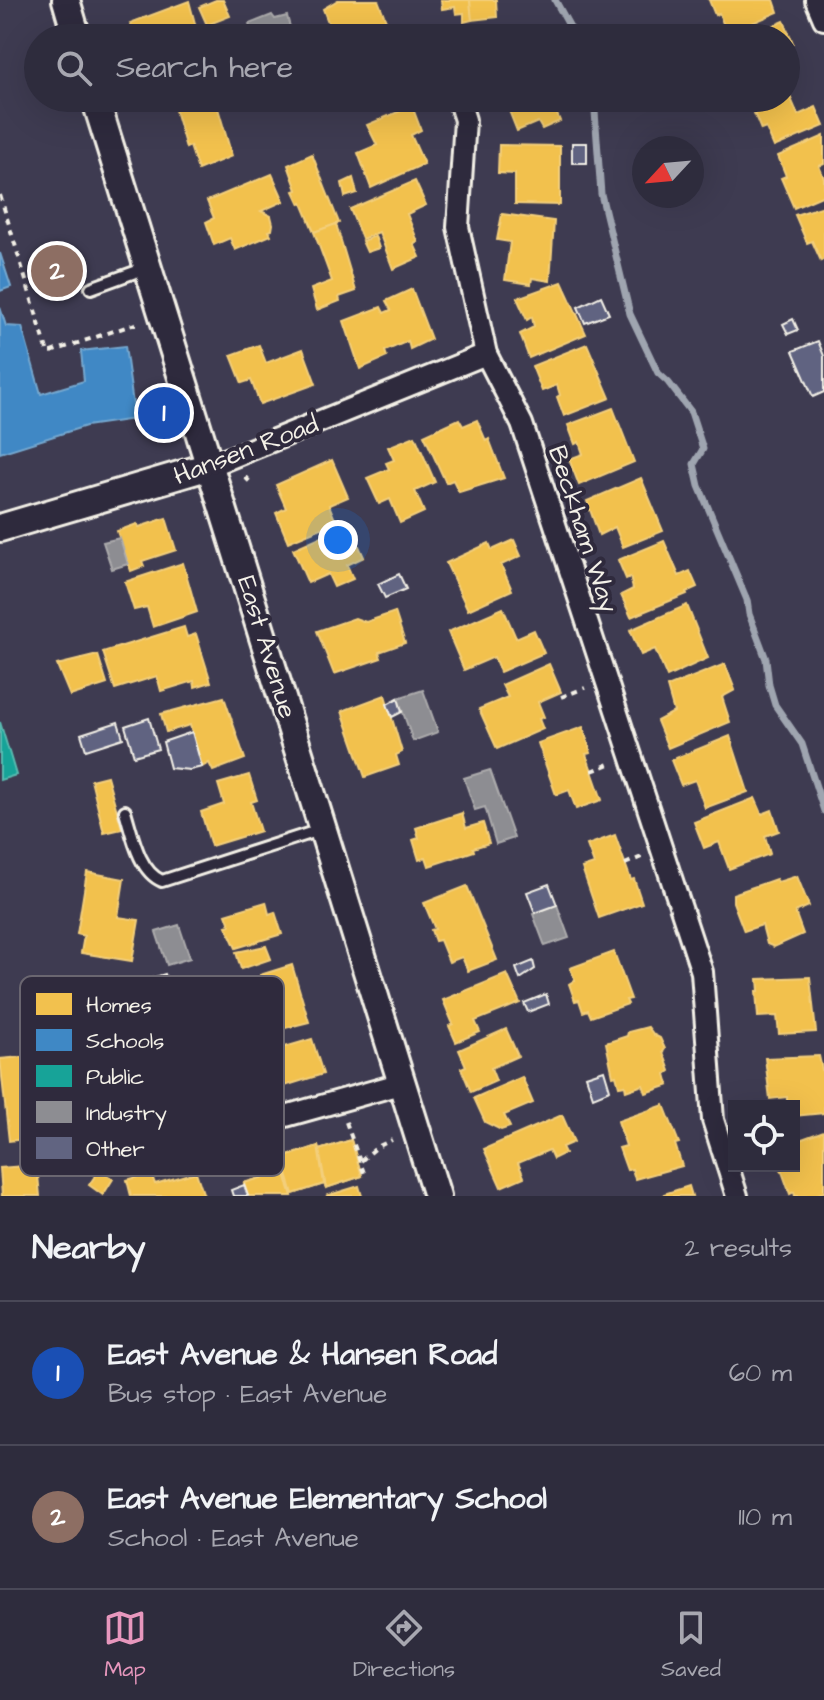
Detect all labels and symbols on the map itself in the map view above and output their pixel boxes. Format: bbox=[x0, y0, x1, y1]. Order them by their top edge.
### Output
north arrow bbox=[632, 136, 704, 208]
pin: 2 bbox=[31, 241, 83, 301]
pin: 1 bbox=[138, 383, 190, 443]
street label: Hansen Road bbox=[168, 406, 324, 494]
street label: Beckham Way bbox=[537, 441, 627, 618]
your location bbox=[318, 520, 358, 560]
street label: East Avenue bbox=[228, 571, 306, 723]
legend bbox=[20, 976, 284, 1176]
text: Homes bbox=[86, 990, 152, 1021]
text: Schools bbox=[86, 1026, 164, 1057]
text: Public bbox=[86, 1062, 144, 1093]
text: Industry bbox=[86, 1098, 167, 1130]
text: Other bbox=[86, 1134, 145, 1165]

